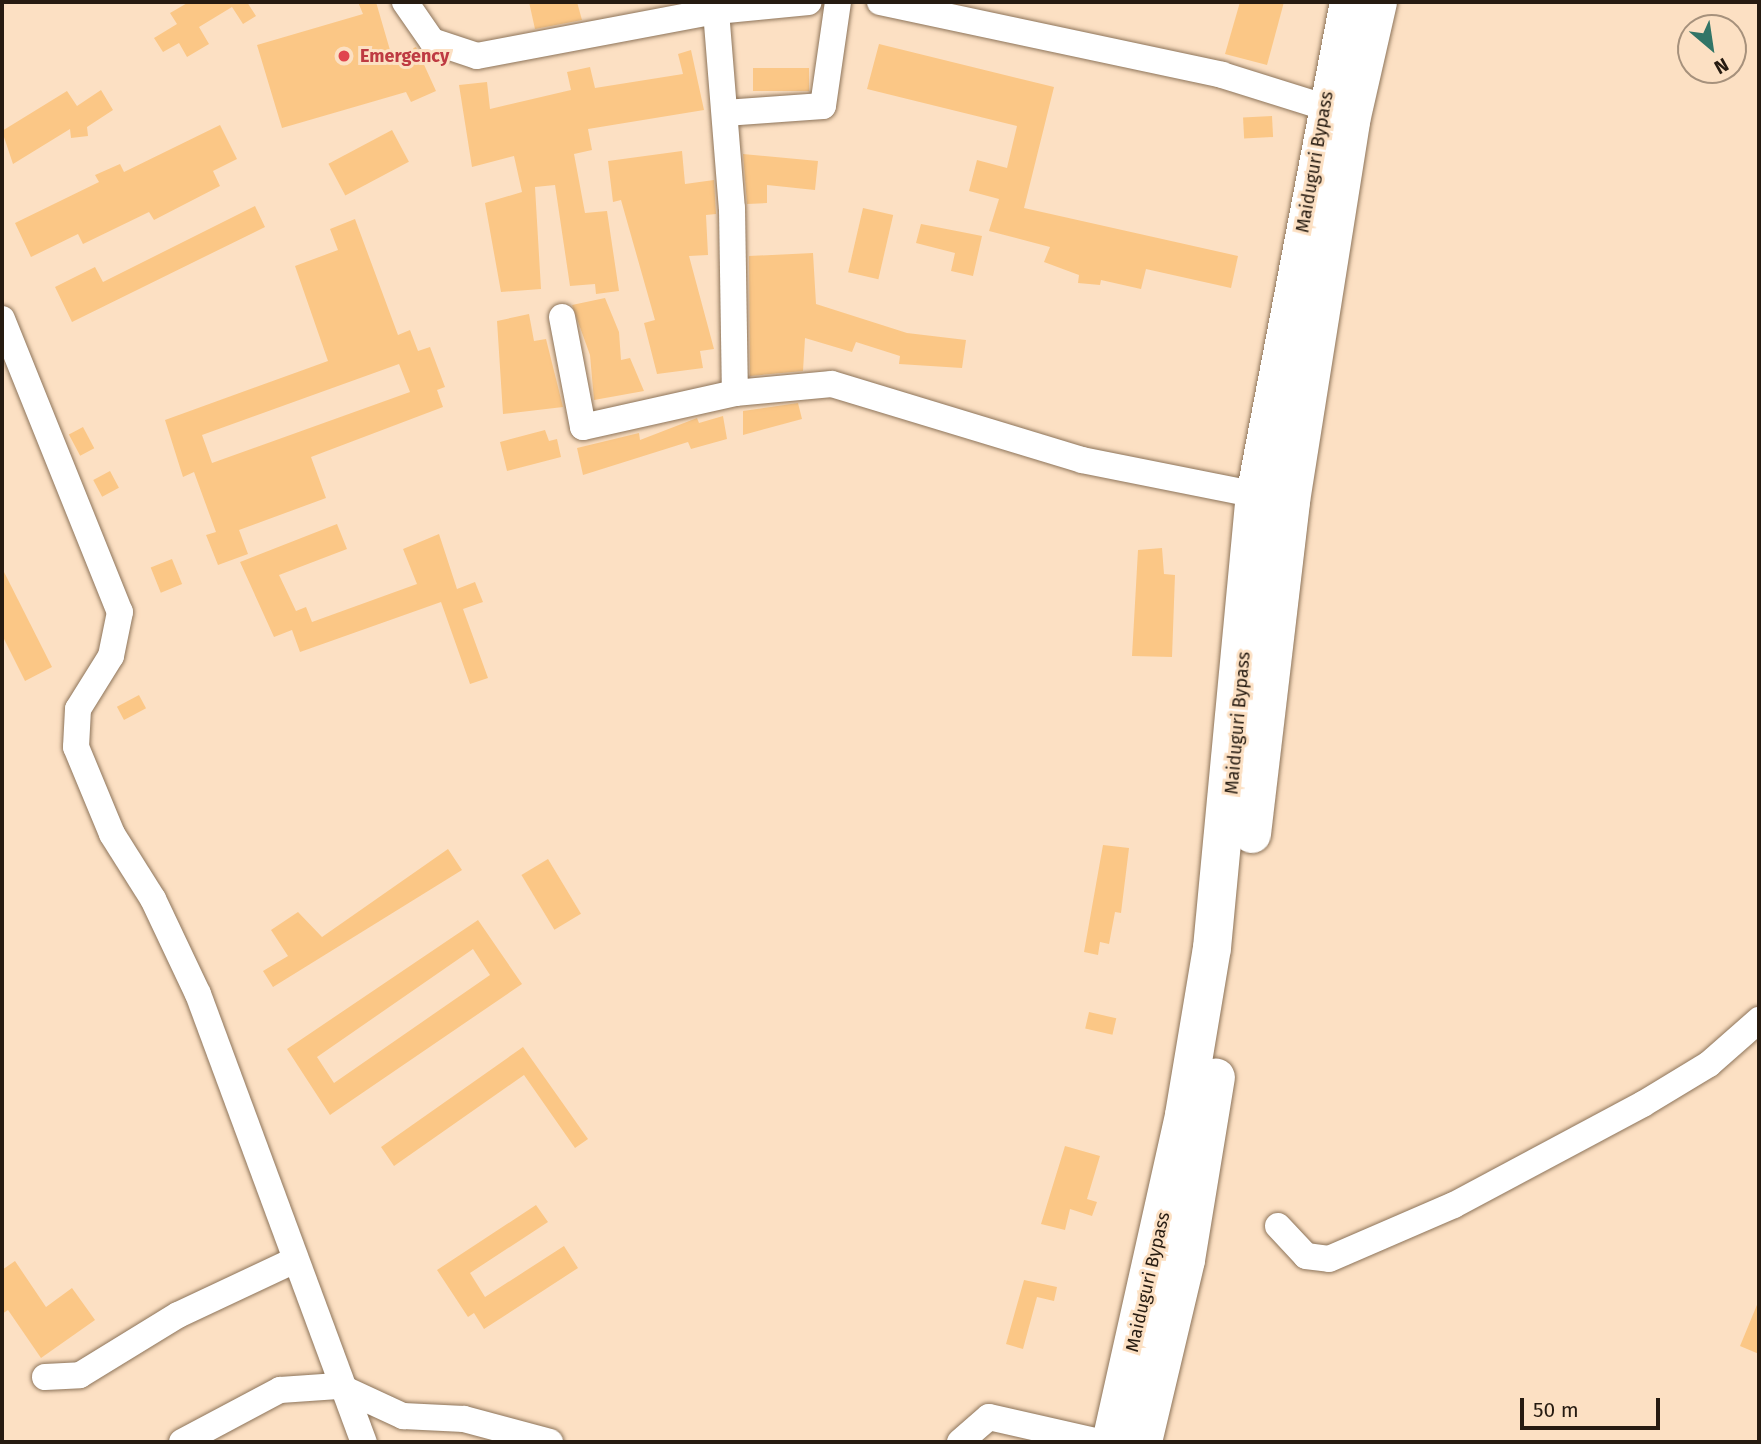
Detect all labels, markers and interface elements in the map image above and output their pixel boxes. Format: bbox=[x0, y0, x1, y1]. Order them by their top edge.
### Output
north arrow bbox=[1677, 14, 1747, 84]
place label: Emergency bbox=[360, 45, 449, 67]
marker: Emergency bbox=[334, 46, 354, 66]
text: N bbox=[1710, 53, 1733, 79]
street label: Maiduguri Bypass bbox=[1292, 90, 1338, 234]
street label: Maiduguri Bypass bbox=[1221, 651, 1255, 795]
street label: Maiduguri Bypass bbox=[1121, 1210, 1175, 1354]
scale bar bbox=[1523, 1384, 1663, 1428]
text: 50 m bbox=[1533, 1397, 1579, 1423]

